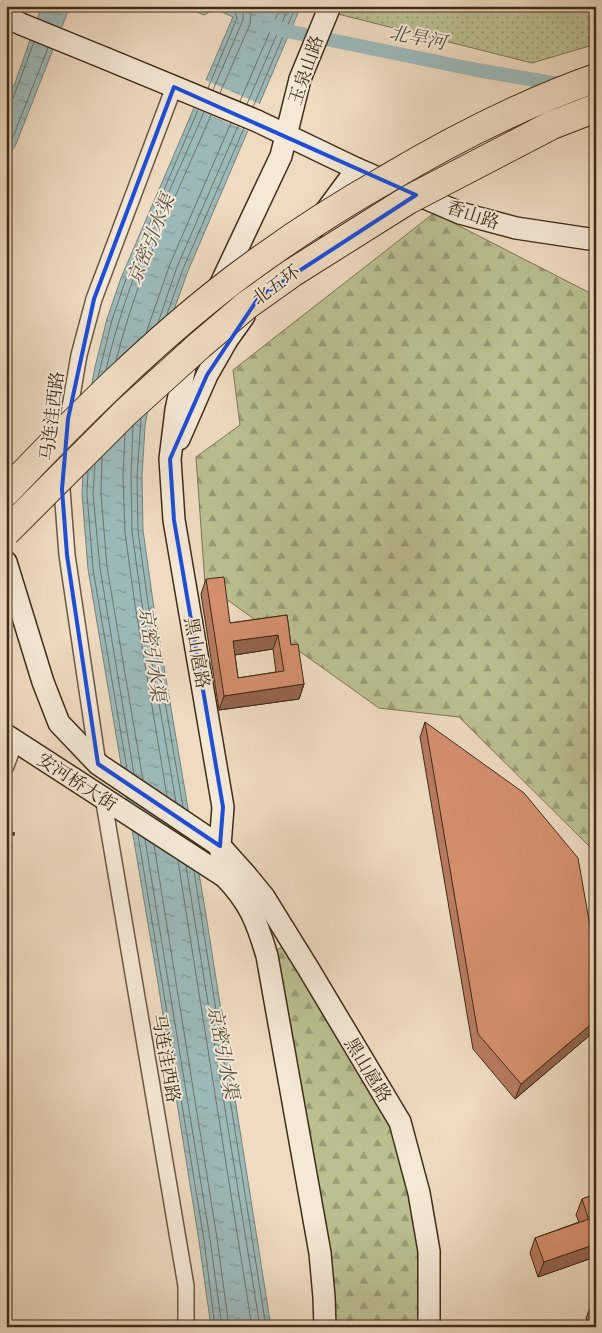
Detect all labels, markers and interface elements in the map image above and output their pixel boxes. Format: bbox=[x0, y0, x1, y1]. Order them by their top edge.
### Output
water label: 北旱河 bbox=[388, 21, 451, 55]
street label: 玉泉山路 bbox=[284, 32, 328, 108]
water label: 京密引水渠 bbox=[122, 188, 180, 288]
street label: 香山路 bbox=[444, 196, 502, 234]
street label: 北五环 bbox=[248, 260, 304, 310]
street label: 马连洼西路 bbox=[36, 370, 68, 462]
water label: 京密引水渠 bbox=[135, 605, 171, 706]
street label: 黑山扈路 bbox=[180, 616, 214, 690]
street label: 安河桥大街 bbox=[33, 748, 121, 816]
water label: 京密引水渠 bbox=[203, 1003, 244, 1104]
street label: 马连洼西路 bbox=[147, 1012, 185, 1104]
street label: 黑山扈路 bbox=[340, 1033, 396, 1107]

